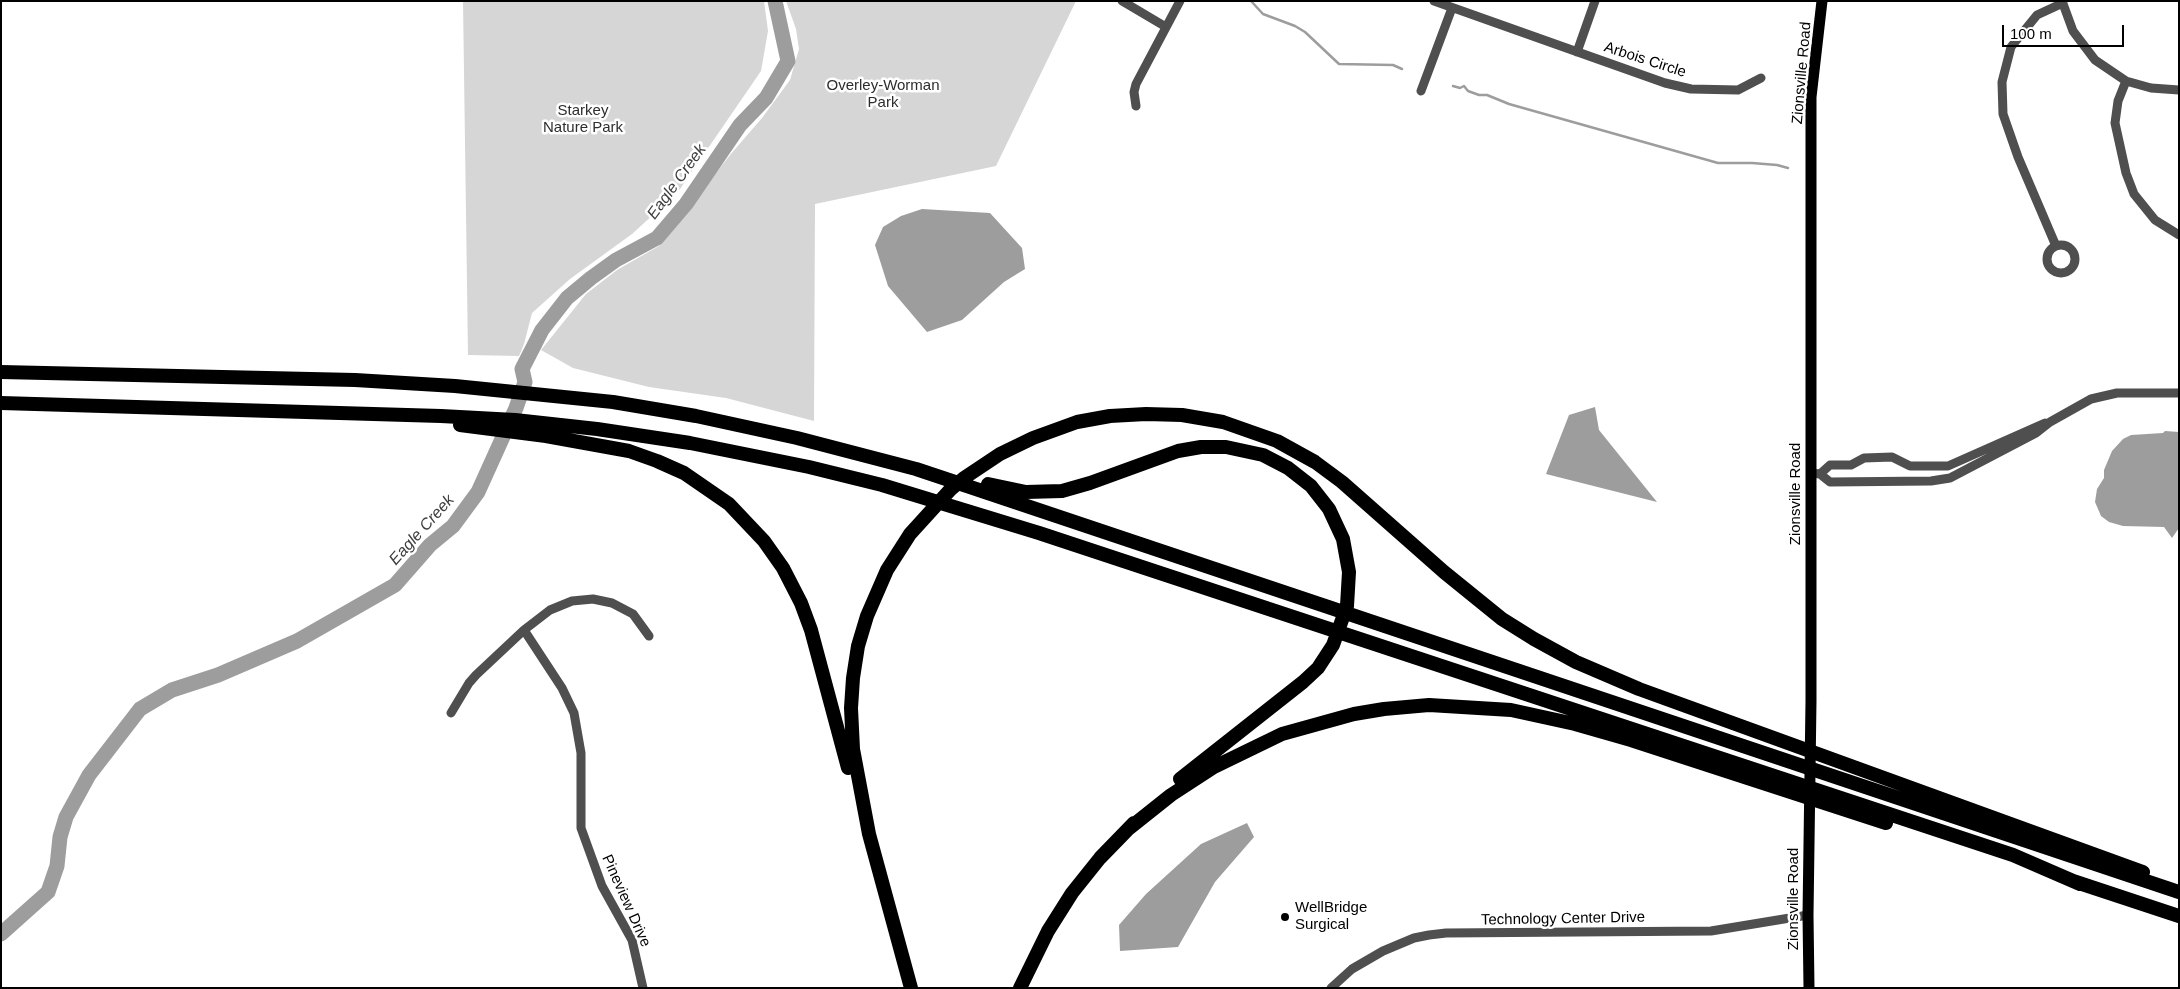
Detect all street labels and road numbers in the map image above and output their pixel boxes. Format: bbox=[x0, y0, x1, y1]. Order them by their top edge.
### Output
street label: Zionsville Road bbox=[1789, 21, 1815, 125]
street label: Arbois Circle bbox=[1602, 38, 1688, 82]
street label: Zionsville Road bbox=[1787, 443, 1805, 545]
street label: Zionsville Road bbox=[1785, 848, 1803, 950]
street label: Pineview Drive bbox=[598, 852, 654, 950]
street label: Technology Center Drive bbox=[1481, 909, 1645, 929]

